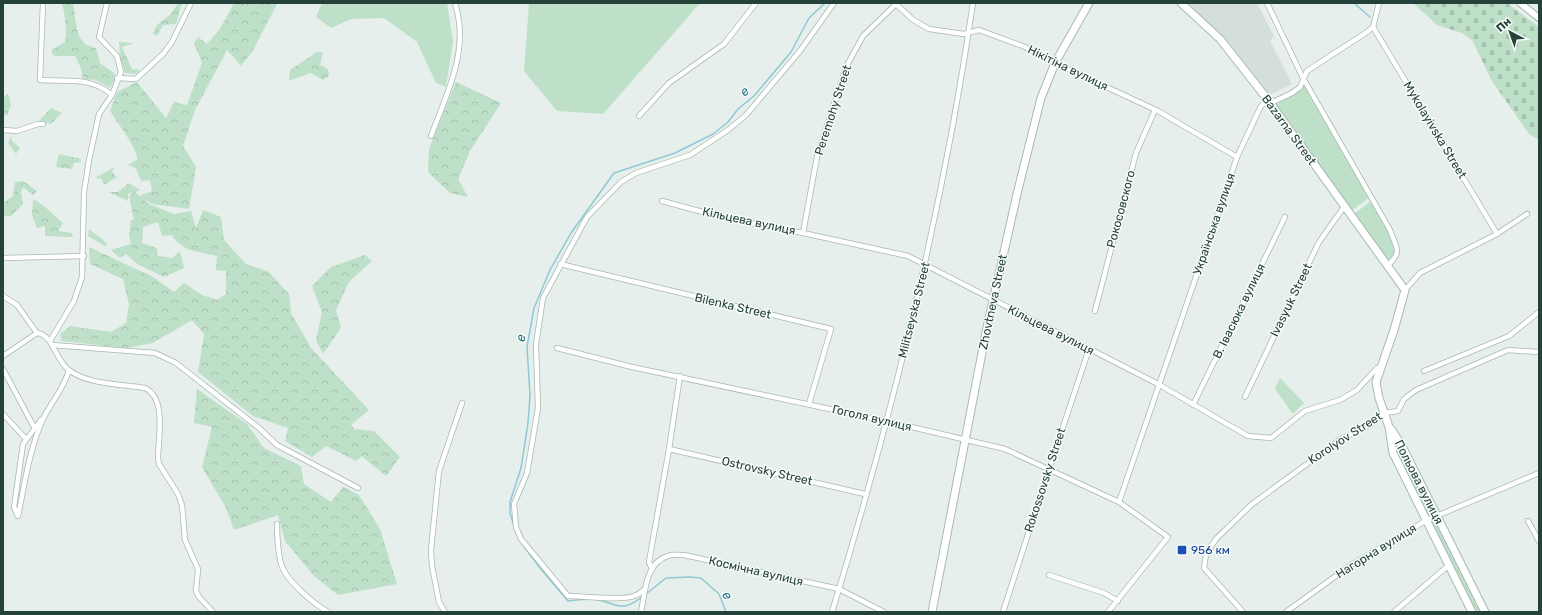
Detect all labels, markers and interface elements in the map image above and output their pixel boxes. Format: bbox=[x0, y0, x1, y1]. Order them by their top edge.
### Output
north arrow bbox=[1490, 12, 1530, 52]
text: Пн bbox=[1494, 15, 1514, 35]
street label: Нікітіна вулиця bbox=[1025, 42, 1111, 94]
street label: Peremohy Street bbox=[812, 63, 854, 157]
street label: Mykolayivska Street bbox=[1400, 79, 1470, 181]
water label: e bbox=[737, 83, 752, 99]
street label: Bazarna Street bbox=[1259, 92, 1319, 168]
street label: Рокосовского bbox=[1104, 169, 1138, 249]
street label: Українська вулиця bbox=[1190, 171, 1238, 277]
street label: Кільцева вулиця bbox=[701, 204, 797, 238]
street label: Zhovtneva Street bbox=[976, 253, 1010, 351]
street label: Militseyska Street bbox=[895, 260, 933, 359]
street label: В. Івасюка вулиця bbox=[1210, 261, 1268, 361]
street label: Ivasyuk Street bbox=[1267, 261, 1315, 339]
street label: Bilenka Street bbox=[693, 290, 773, 322]
street label: Кільцева вулиця bbox=[1005, 302, 1097, 358]
water label: e bbox=[513, 333, 528, 343]
street label: Гоголя вулиця bbox=[831, 402, 913, 434]
street label: Korolyov Street bbox=[1306, 409, 1385, 467]
street label: Rokossovsky Street bbox=[1021, 426, 1069, 534]
street label: Польова вулиця bbox=[1392, 438, 1446, 526]
street label: Ostrovsky Street bbox=[720, 454, 814, 488]
street label: Нагорна вулиця bbox=[1333, 521, 1419, 581]
place label: 956 км bbox=[1191, 543, 1230, 557]
marker: 956 км bbox=[1176, 544, 1188, 556]
street label: Космічна вулиця bbox=[707, 553, 805, 589]
water label: e bbox=[719, 588, 736, 602]

